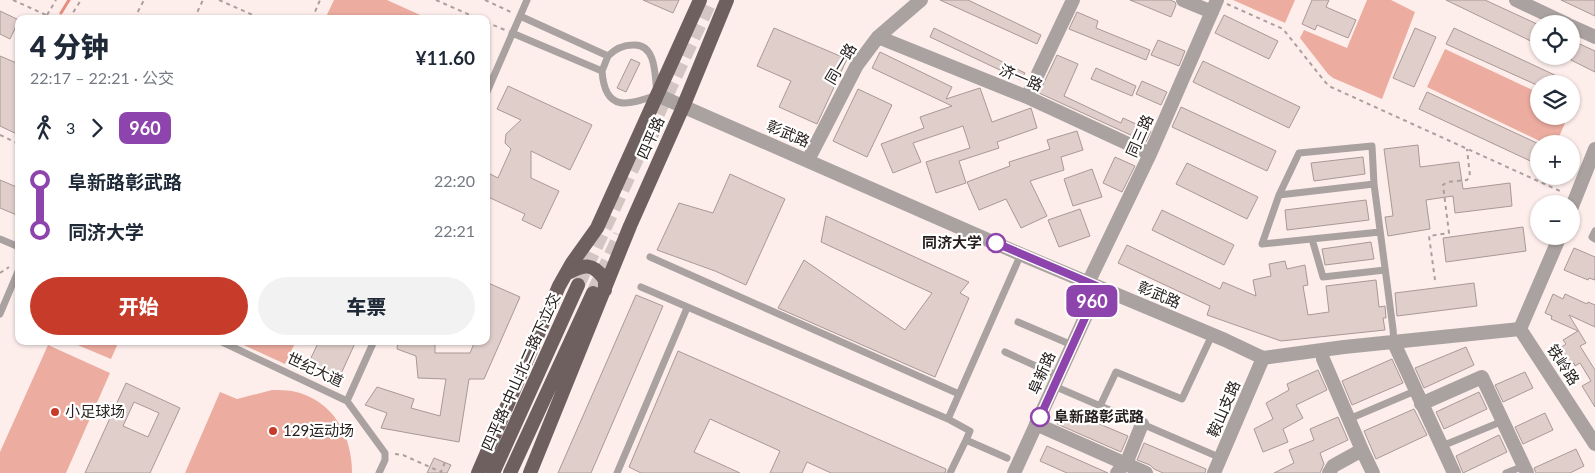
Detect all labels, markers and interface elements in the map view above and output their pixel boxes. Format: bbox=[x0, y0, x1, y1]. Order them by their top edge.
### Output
map controls bbox=[1530, 15, 1580, 245]
button: locate bbox=[1530, 15, 1580, 65]
text: 4 分钟 bbox=[30, 29, 109, 63]
street label: 同一路 bbox=[821, 40, 859, 87]
text: ¥11.60 bbox=[415, 46, 475, 69]
street label: 济一路 bbox=[997, 60, 1046, 94]
text: 22:17 – 22:21 · 公交 bbox=[30, 68, 174, 87]
button: layers bbox=[1530, 75, 1580, 125]
street label: 同三路 bbox=[1122, 111, 1156, 160]
street label: 四平路 bbox=[633, 113, 667, 162]
icon: walk bbox=[30, 114, 58, 142]
icon: forward bbox=[83, 114, 111, 142]
street label: 彰武路 bbox=[764, 116, 813, 150]
text: 960 bbox=[129, 117, 161, 139]
text: 3 bbox=[66, 118, 75, 137]
button: + bbox=[1530, 135, 1580, 185]
text: 阜新路彰武路 bbox=[68, 170, 182, 193]
text: 22:20 bbox=[434, 171, 475, 190]
button: − bbox=[1530, 195, 1580, 245]
text: 同济大学 bbox=[68, 220, 144, 243]
text: 22:21 bbox=[434, 221, 475, 240]
place label: 同济大学 bbox=[922, 233, 982, 251]
marker: 同济大学 bbox=[986, 233, 1006, 253]
button: 开始 bbox=[30, 277, 248, 335]
button: 车票 bbox=[258, 277, 475, 335]
street label: 彰武路 bbox=[1135, 277, 1184, 311]
line badge: 960 bbox=[1063, 285, 1121, 317]
street label: 四平路-中山北二路下立交 bbox=[477, 290, 563, 453]
text: 960 bbox=[1076, 290, 1108, 312]
street label: 铁岭路 bbox=[1544, 341, 1584, 388]
street label: 世纪大道 bbox=[284, 348, 346, 390]
street label: 阜新路 bbox=[1024, 348, 1058, 397]
street label: 鞍山支路 bbox=[1203, 377, 1243, 440]
place label: 小足球场 bbox=[65, 402, 125, 420]
marker: 小足球场 bbox=[49, 406, 61, 418]
marker: 阜新路彰武路 bbox=[1030, 407, 1050, 427]
place label: 阜新路彰武路 bbox=[1054, 407, 1144, 425]
place label: 129运动场 bbox=[283, 421, 354, 439]
marker: 129运动场 bbox=[267, 425, 279, 437]

